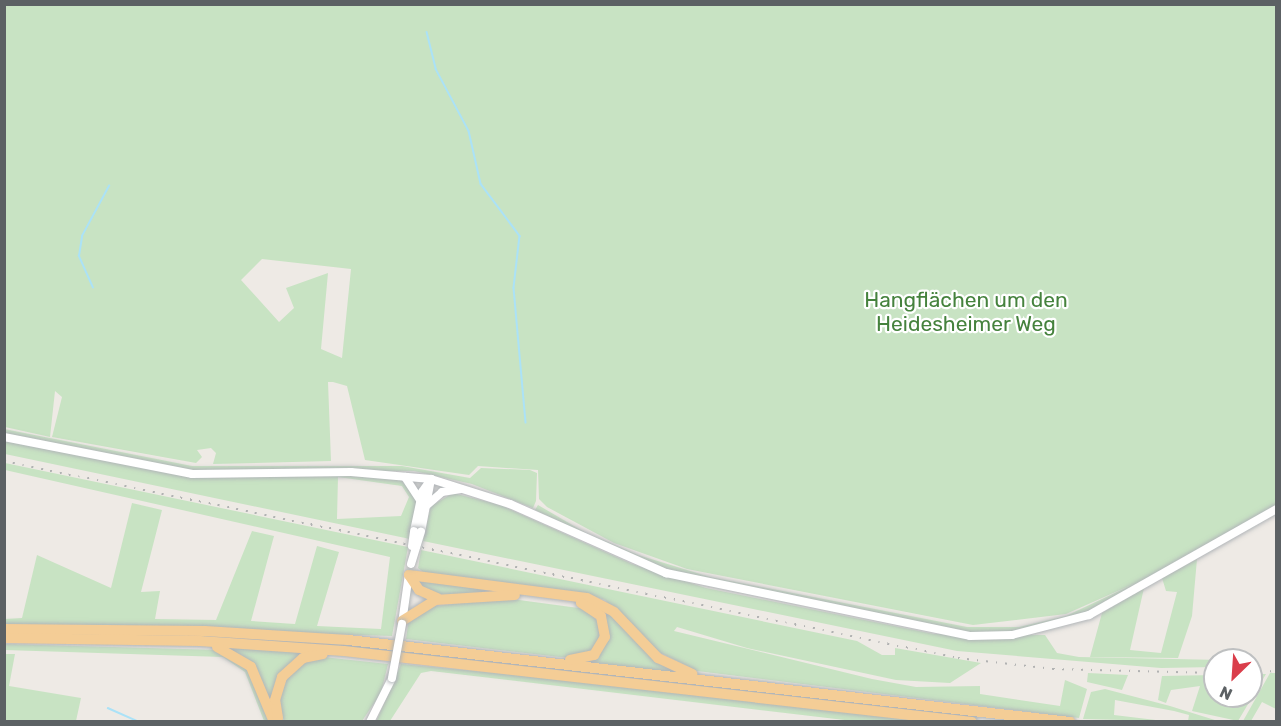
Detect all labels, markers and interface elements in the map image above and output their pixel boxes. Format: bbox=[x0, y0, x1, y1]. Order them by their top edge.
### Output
park label: Hangflächen um den Heidesheimer Weg bbox=[864, 287, 1068, 337]
north arrow bbox=[1203, 648, 1263, 708]
text: N bbox=[1217, 682, 1235, 704]

